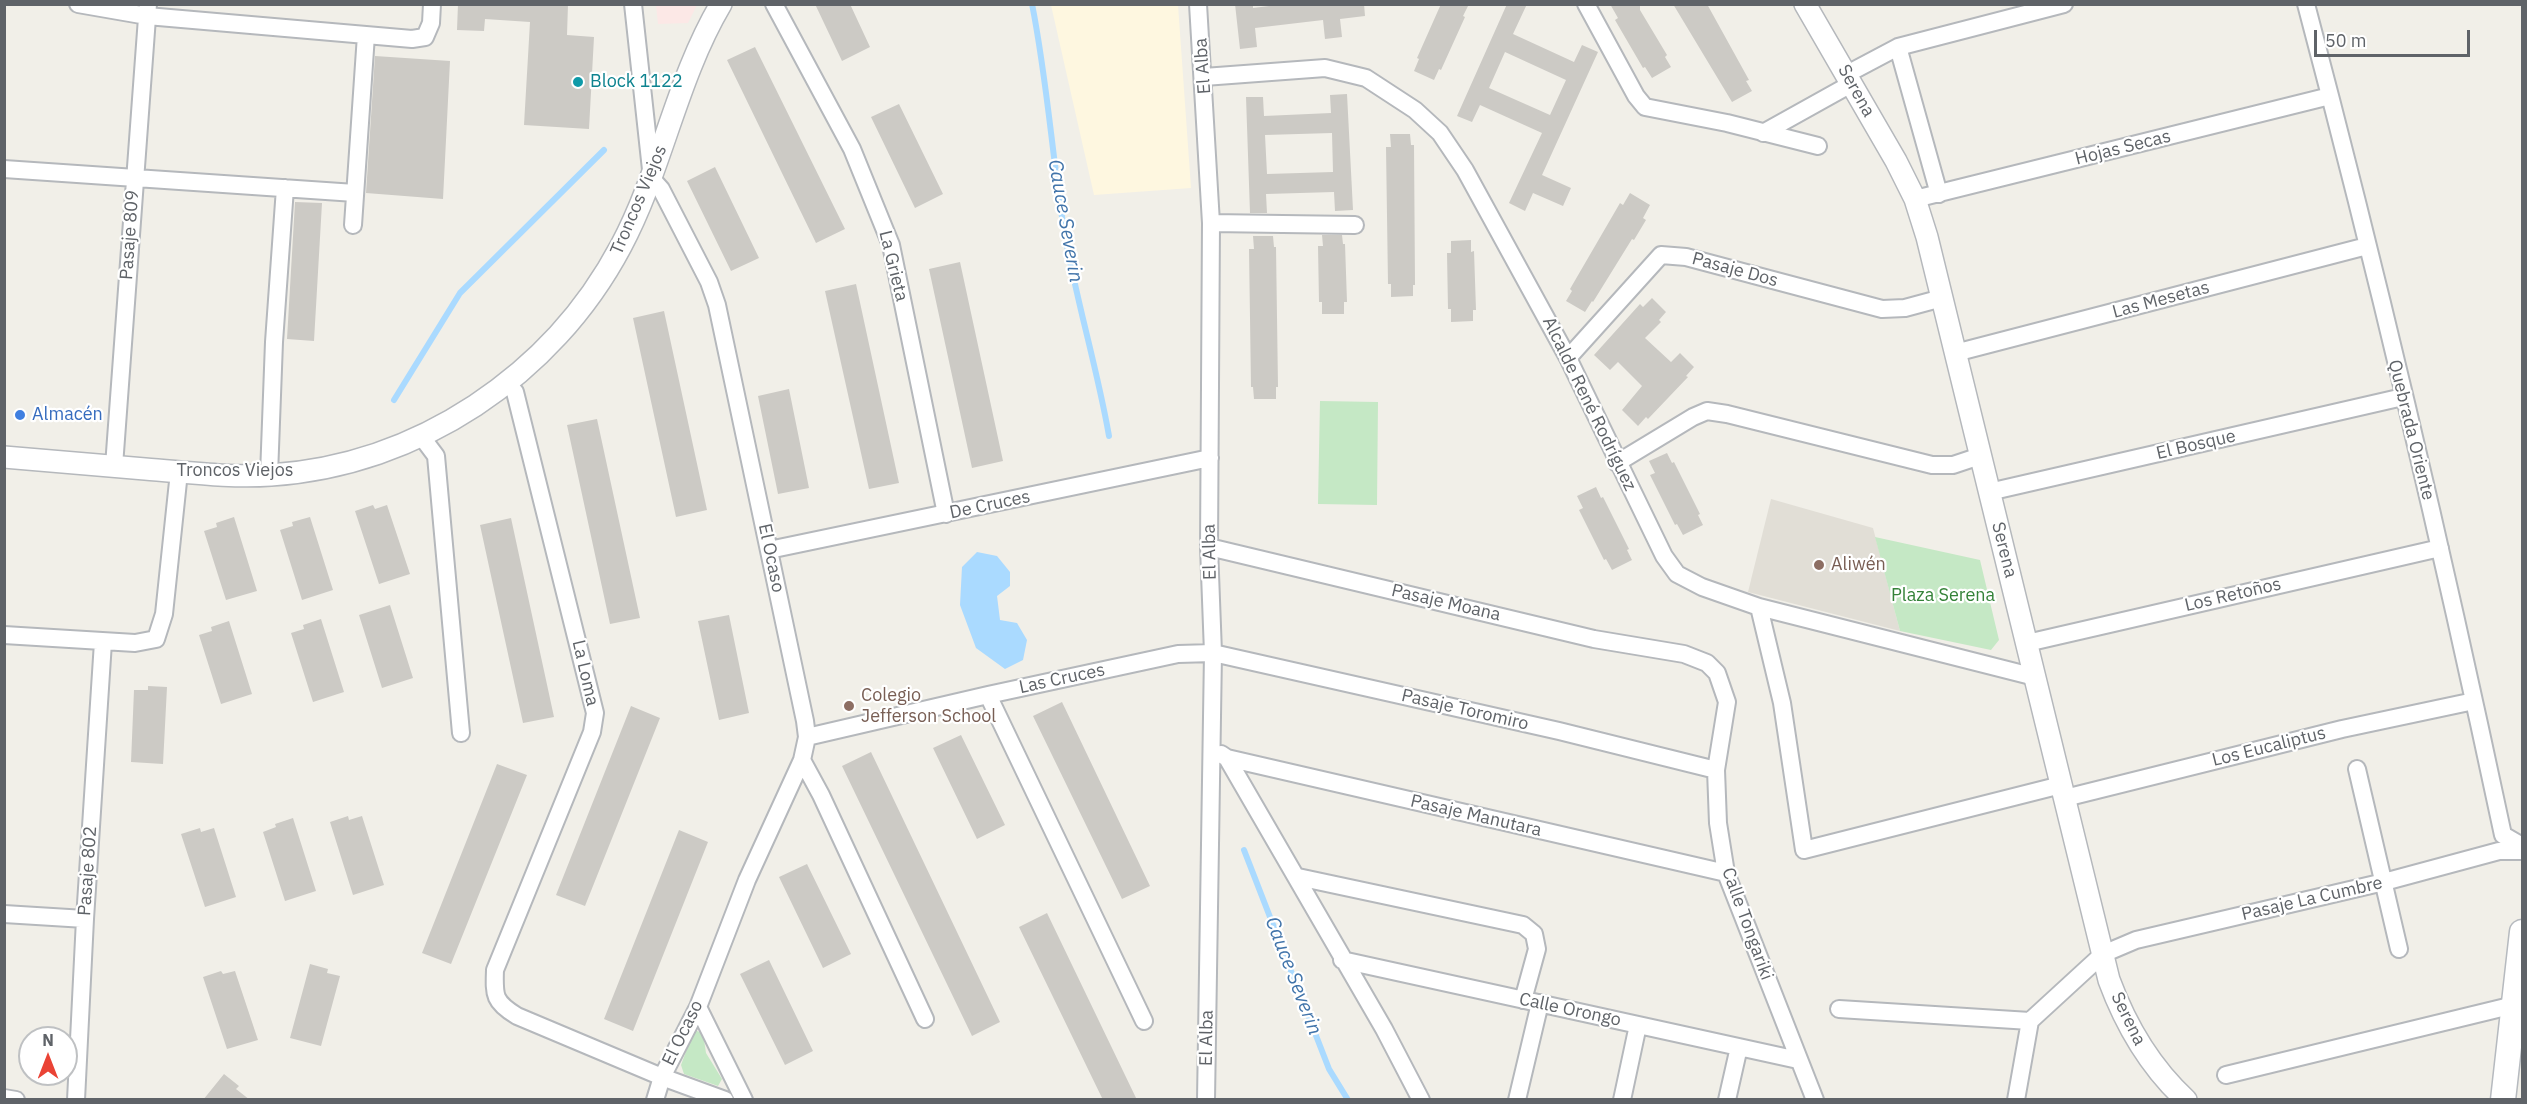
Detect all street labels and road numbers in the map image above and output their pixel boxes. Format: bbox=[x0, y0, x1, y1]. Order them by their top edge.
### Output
street label: El Alba bbox=[1190, 37, 1216, 95]
street label: Serena bbox=[1833, 61, 1879, 121]
street label: Hojas Secas bbox=[2073, 126, 2173, 170]
street label: Troncos Viejos bbox=[606, 142, 672, 258]
street label: Pasaje 809 bbox=[116, 189, 144, 281]
street label: La Grieta bbox=[874, 228, 912, 304]
street label: Pasaje Dos bbox=[1690, 248, 1780, 292]
street label: Las Mesetas bbox=[2110, 277, 2212, 323]
street label: Alcalde René Rodríguez bbox=[1537, 314, 1641, 494]
street label: Quebrada Oriente bbox=[2383, 358, 2439, 502]
street label: El Bosque bbox=[2154, 425, 2238, 465]
street label: Troncos Viejos bbox=[176, 460, 294, 482]
street label: De Cruces bbox=[948, 486, 1032, 524]
street label: Serena bbox=[1987, 520, 2021, 580]
street label: El Ocaso bbox=[753, 522, 789, 594]
street label: El Alba bbox=[1199, 524, 1221, 580]
street label: Los Retoños bbox=[2183, 573, 2283, 617]
street label: Pasaje Moana bbox=[1389, 580, 1503, 626]
street label: La Loma bbox=[567, 638, 603, 708]
street label: Las Cruces bbox=[1017, 659, 1107, 699]
street label: Pasaje Toromiro bbox=[1399, 685, 1531, 735]
street label: Los Eucaliptus bbox=[2210, 722, 2328, 772]
street label: Pasaje Manutara bbox=[1408, 790, 1544, 842]
street label: Pasaje 802 bbox=[74, 825, 102, 917]
street label: Calle Tongariki bbox=[1717, 865, 1777, 983]
street label: Pasaje La Cumbre bbox=[2239, 872, 2385, 926]
street label: Calle Orongo bbox=[1517, 989, 1623, 1031]
street label: Serena bbox=[2106, 989, 2150, 1049]
street label: El Ocaso bbox=[658, 997, 708, 1069]
street label: El Alba bbox=[1196, 1010, 1218, 1066]

